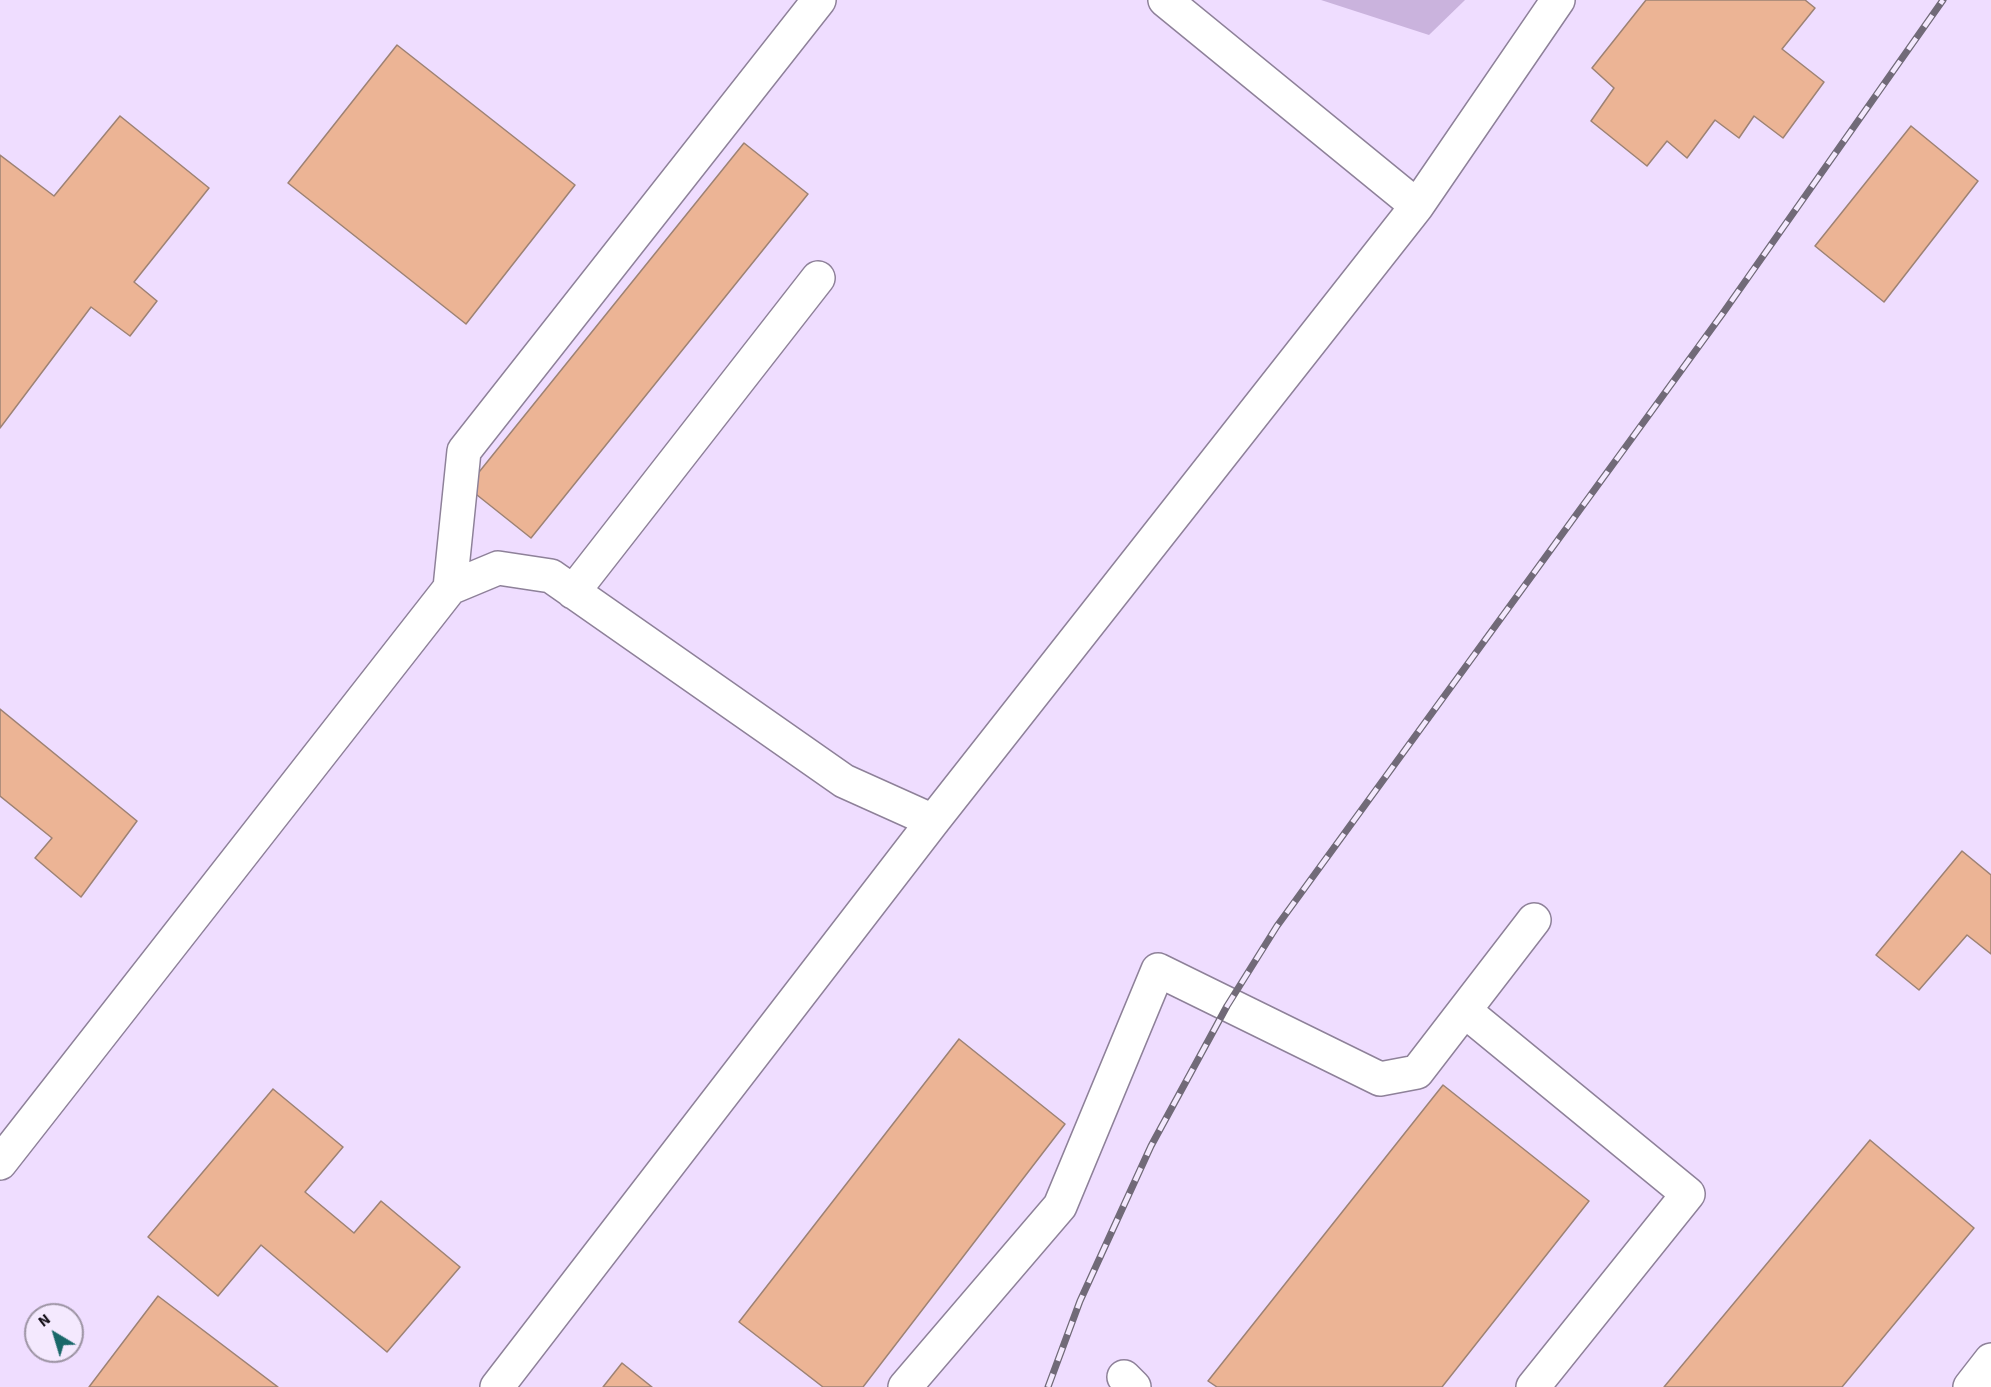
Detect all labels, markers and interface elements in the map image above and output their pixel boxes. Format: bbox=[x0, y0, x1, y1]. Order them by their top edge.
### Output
north arrow bbox=[24, 1303, 84, 1363]
text: N bbox=[33, 1308, 55, 1332]

